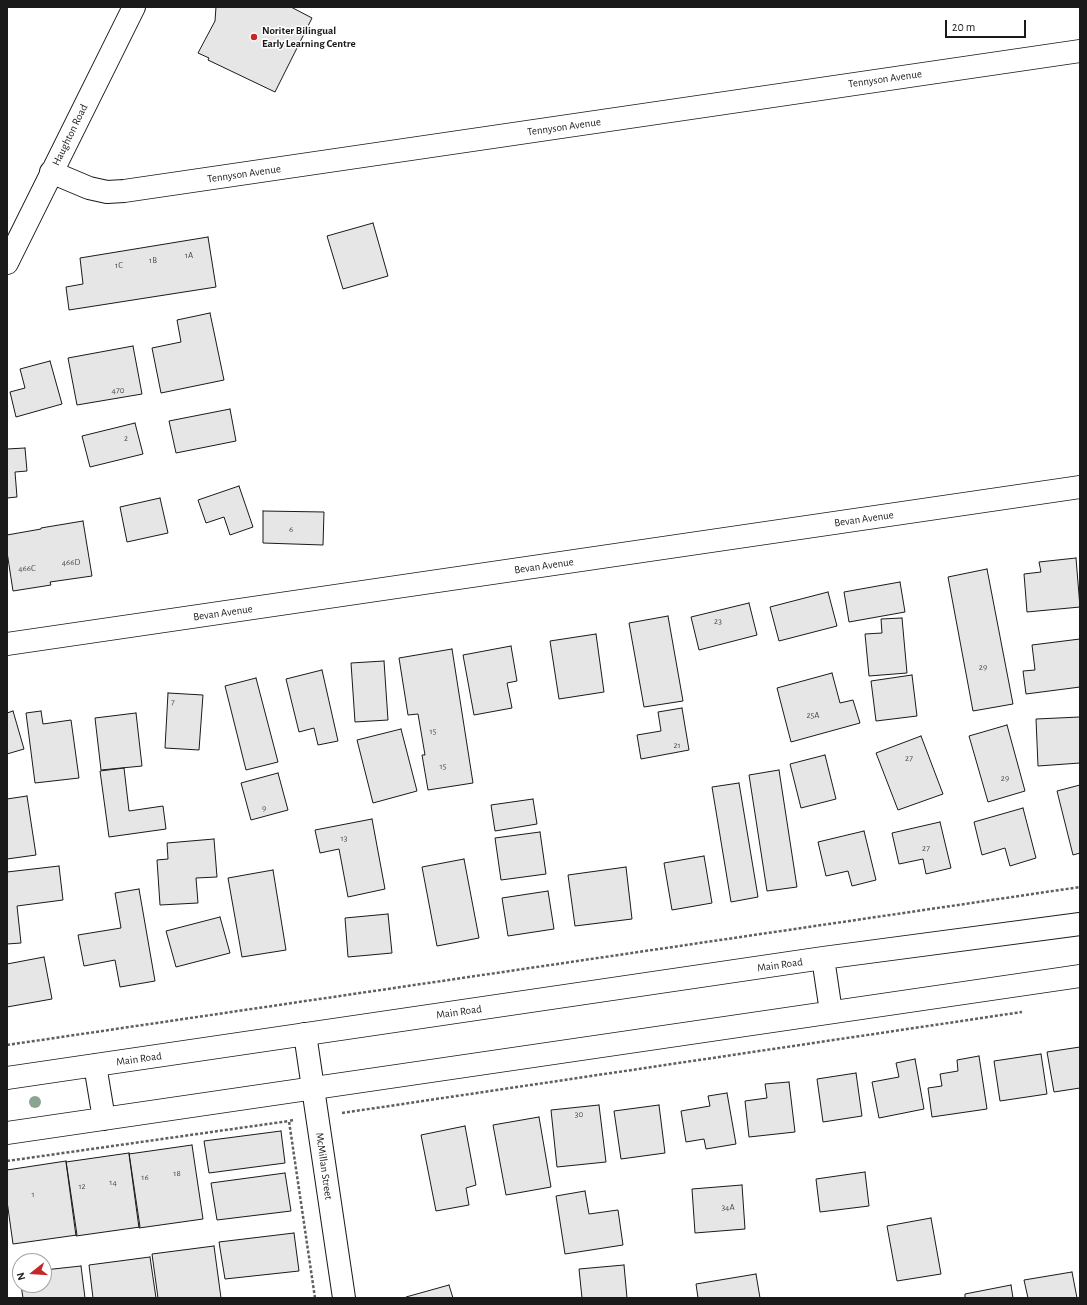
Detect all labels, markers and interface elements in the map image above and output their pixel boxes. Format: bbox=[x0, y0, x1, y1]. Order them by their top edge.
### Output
scale bar bbox=[947, 12, 1028, 38]
text: 20 m bbox=[952, 21, 975, 33]
place label: Noriter Bilingual Early Learning Centre bbox=[262, 24, 356, 50]
marker: Noriter Bilingual Early Learning Centre bbox=[249, 32, 259, 42]
street label: Tennyson Avenue bbox=[847, 67, 923, 91]
street label: Haughton Road bbox=[49, 102, 91, 168]
street label: Tennyson Avenue bbox=[526, 115, 602, 139]
street label: Tennyson Avenue bbox=[206, 162, 282, 186]
house number: 1A bbox=[185, 250, 193, 260]
house number: 1B bbox=[149, 255, 157, 265]
house number: 1C bbox=[115, 260, 123, 270]
house number: 470 bbox=[112, 385, 124, 395]
house number: 2 bbox=[124, 433, 128, 443]
street label: Bevan Avenue bbox=[833, 508, 895, 530]
house number: 6 bbox=[289, 524, 293, 534]
street label: Bevan Avenue bbox=[513, 555, 575, 577]
house number: 466D bbox=[62, 557, 80, 567]
house number: 466C bbox=[18, 563, 36, 573]
street label: Bevan Avenue bbox=[192, 602, 254, 624]
house number: 23 bbox=[714, 616, 722, 626]
house number: 29 bbox=[979, 662, 987, 672]
house number: 7 bbox=[171, 697, 175, 707]
house number: 25A bbox=[806, 710, 820, 720]
house number: 15 bbox=[430, 726, 436, 736]
house number: 21 bbox=[673, 740, 681, 750]
house number: 27 bbox=[905, 753, 913, 763]
house number: 15 bbox=[440, 761, 446, 771]
house number: 29 bbox=[1001, 773, 1009, 783]
house number: 9 bbox=[262, 803, 266, 813]
house number: 13 bbox=[341, 833, 347, 843]
house number: 27 bbox=[922, 843, 930, 853]
street label: Main Road bbox=[756, 955, 804, 975]
street label: Main Road bbox=[435, 1002, 483, 1022]
street label: Main Road bbox=[115, 1049, 163, 1069]
house number: 30 bbox=[575, 1109, 583, 1119]
street label: McMillan Street bbox=[313, 1131, 335, 1201]
house number: 18 bbox=[173, 1168, 181, 1178]
house number: 16 bbox=[141, 1172, 149, 1182]
house number: 14 bbox=[109, 1177, 117, 1187]
house number: 12 bbox=[78, 1181, 86, 1191]
house number: 1 bbox=[31, 1189, 35, 1199]
house number: 34A bbox=[721, 1202, 735, 1212]
north arrow bbox=[12, 1253, 52, 1293]
text: N bbox=[15, 1271, 27, 1282]

